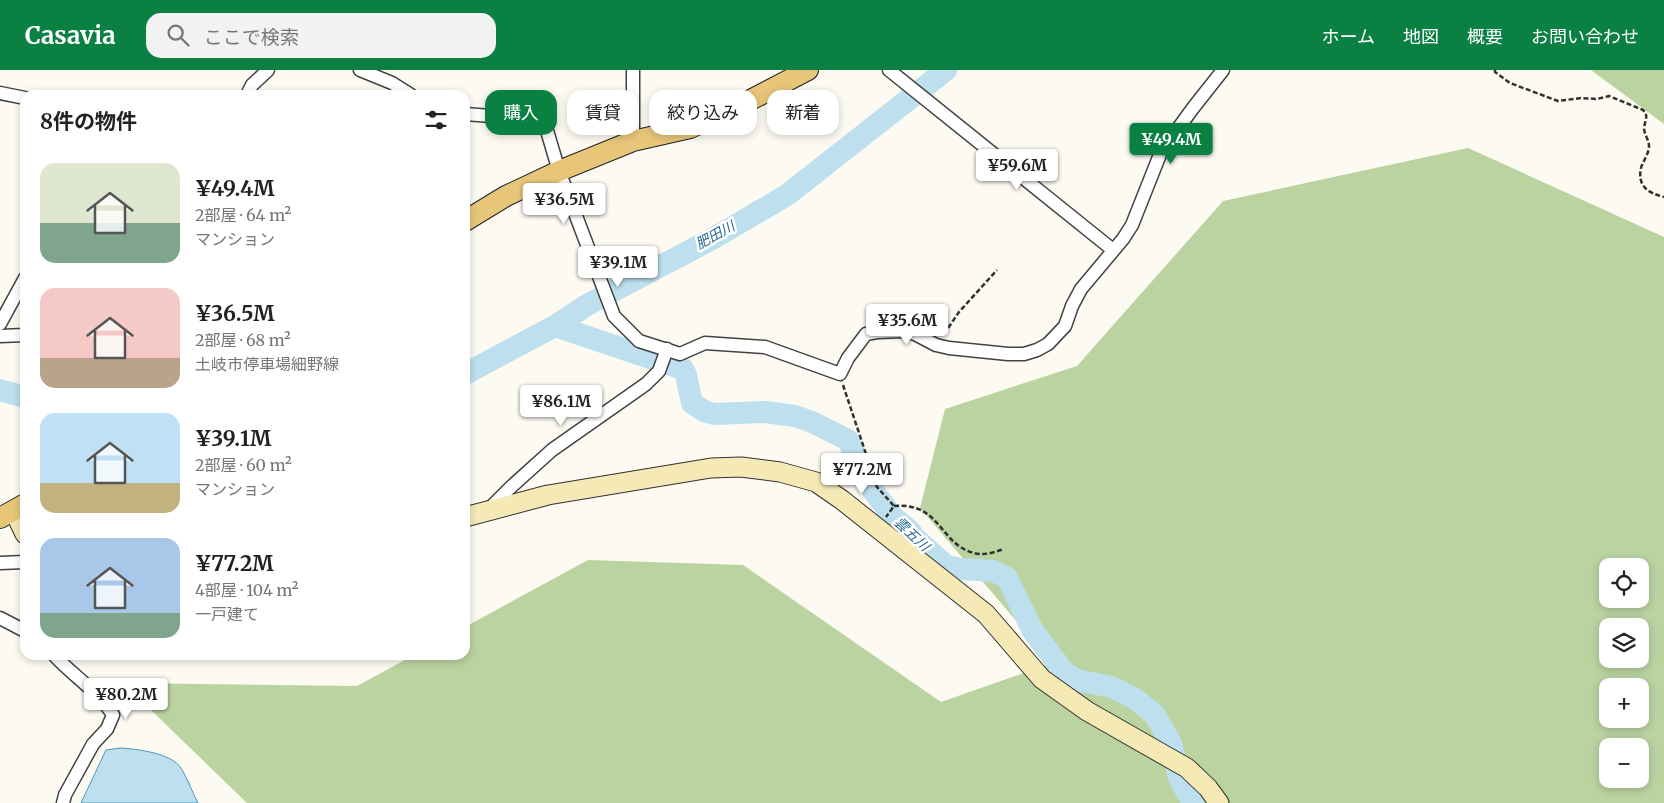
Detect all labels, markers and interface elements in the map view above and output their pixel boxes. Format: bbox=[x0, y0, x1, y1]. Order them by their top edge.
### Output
search box bbox=[146, 13, 496, 58]
text: Casavia bbox=[25, 20, 116, 51]
icon: search bbox=[164, 21, 192, 49]
text: ここで検索 bbox=[204, 25, 299, 49]
text: ホーム bbox=[1322, 25, 1375, 48]
text: 地図 bbox=[1403, 25, 1439, 48]
text: 概要 bbox=[1467, 25, 1503, 48]
text: お問い合わせ bbox=[1531, 25, 1639, 48]
chip: 購入 bbox=[485, 90, 557, 135]
chip: 賃貸 bbox=[567, 90, 639, 135]
chip: 絞り込み bbox=[649, 90, 757, 135]
chip: 新着 bbox=[767, 90, 839, 135]
icon: filters bbox=[422, 106, 450, 134]
text: 8件の物件 bbox=[40, 108, 137, 135]
pin: ¥49.4M bbox=[1130, 122, 1212, 165]
text: ¥49.4M bbox=[1141, 129, 1201, 149]
pin: ¥59.6M bbox=[976, 148, 1058, 191]
text: ¥59.6M bbox=[987, 155, 1047, 175]
text: ¥49.4M bbox=[195, 175, 275, 202]
pin: ¥36.5M bbox=[523, 182, 605, 225]
icon: home bbox=[80, 183, 140, 243]
text: ¥36.5M bbox=[534, 189, 594, 209]
text: 2部屋 · 64 m² bbox=[195, 205, 291, 225]
water label: 肥田川 bbox=[692, 216, 739, 253]
text: マンション bbox=[195, 229, 275, 249]
pin: ¥39.1M bbox=[577, 246, 659, 288]
text: ¥39.1M bbox=[589, 252, 647, 272]
text: ¥36.5M bbox=[195, 300, 275, 327]
pin: ¥35.6M bbox=[866, 304, 948, 346]
icon: home bbox=[80, 308, 140, 368]
text: ¥35.6M bbox=[877, 310, 937, 330]
text: 2部屋 · 68 m² bbox=[195, 330, 291, 350]
text: 土岐市停車場細野線 bbox=[195, 354, 339, 374]
pin: ¥86.1M bbox=[520, 384, 602, 427]
text: ¥86.1M bbox=[531, 391, 591, 411]
text: ¥39.1M bbox=[195, 425, 271, 452]
icon: home bbox=[80, 433, 140, 493]
pin: ¥77.2M bbox=[821, 452, 903, 495]
text: 2部屋 · 60 m² bbox=[195, 455, 292, 475]
text: ¥77.2M bbox=[832, 459, 892, 479]
text: マンション bbox=[195, 479, 275, 499]
water label: 雲五川 bbox=[891, 513, 935, 556]
text: ¥77.2M bbox=[195, 550, 274, 577]
icon: home bbox=[80, 558, 140, 618]
map controls bbox=[1599, 558, 1649, 788]
button: locate bbox=[1599, 558, 1649, 608]
text: 4部屋 · 104 m² bbox=[195, 580, 299, 600]
text: 一戸建て bbox=[195, 604, 259, 624]
button: layers bbox=[1599, 618, 1649, 668]
pin: ¥80.2M bbox=[85, 678, 167, 720]
button: + bbox=[1599, 678, 1649, 728]
text: ¥80.2M bbox=[95, 684, 157, 704]
button: − bbox=[1599, 738, 1649, 788]

